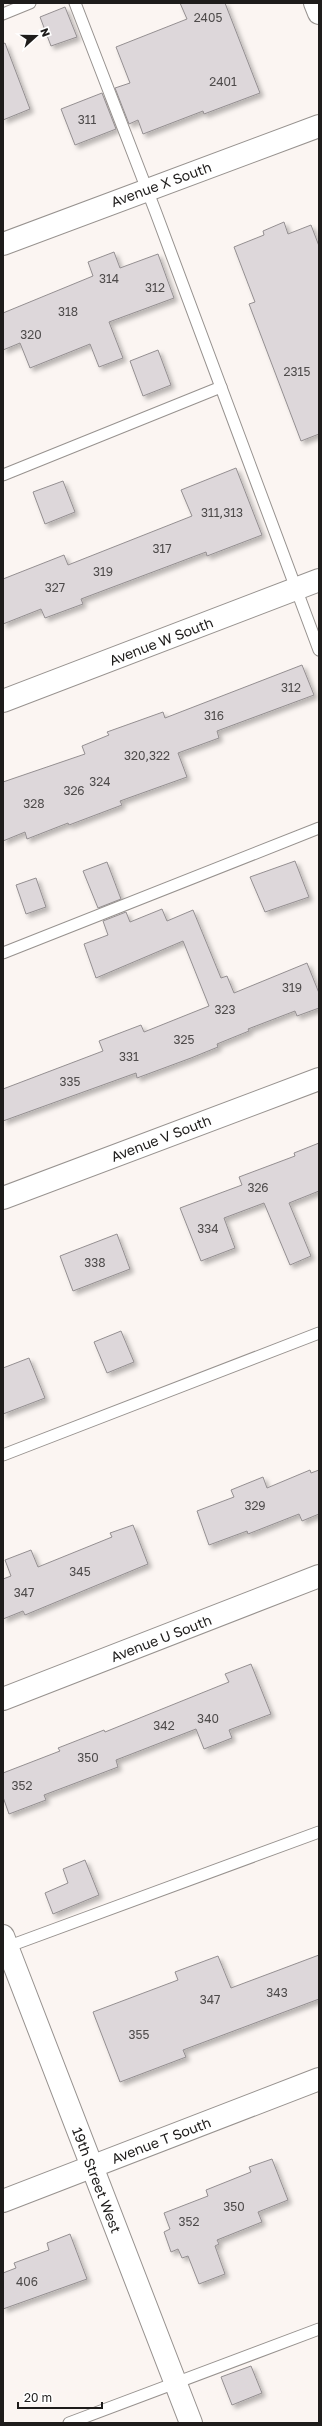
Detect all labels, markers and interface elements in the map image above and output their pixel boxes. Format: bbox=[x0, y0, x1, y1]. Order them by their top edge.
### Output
house number: 2405 bbox=[194, 10, 222, 25]
north arrow bbox=[16, 16, 56, 56]
text: N bbox=[38, 26, 53, 38]
house number: 2401 bbox=[209, 74, 237, 89]
house number: 311 bbox=[78, 112, 97, 127]
street label: Avenue X South bbox=[108, 158, 214, 210]
house number: 314 bbox=[99, 271, 119, 286]
house number: 312 bbox=[145, 280, 165, 295]
house number: 318 bbox=[58, 304, 78, 319]
house number: 320 bbox=[20, 327, 42, 342]
house number: 2315 bbox=[284, 364, 310, 379]
house number: 311,313 bbox=[201, 505, 243, 520]
house number: 317 bbox=[152, 541, 172, 556]
house number: 319 bbox=[93, 564, 113, 579]
house number: 327 bbox=[45, 580, 65, 595]
street label: Avenue W South bbox=[107, 613, 215, 669]
house number: 312 bbox=[281, 680, 301, 695]
house number: 316 bbox=[204, 708, 224, 723]
house number: 320,322 bbox=[124, 748, 170, 763]
house number: 324 bbox=[89, 774, 111, 789]
house number: 326 bbox=[63, 783, 85, 798]
house number: 328 bbox=[23, 796, 45, 811]
house number: 319 bbox=[282, 980, 302, 995]
house number: 323 bbox=[214, 1002, 236, 1017]
house number: 325 bbox=[174, 1032, 195, 1047]
house number: 331 bbox=[119, 1049, 139, 1064]
house number: 335 bbox=[59, 1074, 81, 1089]
street label: Avenue V South bbox=[109, 1111, 213, 1165]
house number: 326 bbox=[247, 1180, 269, 1195]
house number: 334 bbox=[197, 1221, 219, 1236]
house number: 338 bbox=[84, 1255, 106, 1270]
house number: 329 bbox=[244, 1498, 266, 1513]
house number: 345 bbox=[69, 1564, 91, 1579]
house number: 347 bbox=[14, 1585, 34, 1600]
street label: Avenue U South bbox=[108, 1611, 214, 1665]
house number: 340 bbox=[197, 1711, 219, 1726]
house number: 342 bbox=[153, 1718, 175, 1733]
house number: 350 bbox=[77, 1750, 99, 1765]
house number: 352 bbox=[12, 1778, 33, 1793]
house number: 343 bbox=[266, 1985, 288, 2000]
house number: 347 bbox=[200, 1992, 220, 2007]
house number: 355 bbox=[129, 2027, 150, 2042]
street label: Avenue T South bbox=[109, 2113, 213, 2167]
street label: 19th Street West bbox=[69, 2125, 125, 2235]
house number: 350 bbox=[223, 2199, 245, 2214]
house number: 352 bbox=[179, 2214, 200, 2229]
house number: 406 bbox=[16, 2274, 38, 2289]
scale bar bbox=[18, 2384, 102, 2410]
text: 20 m bbox=[24, 2390, 52, 2405]

